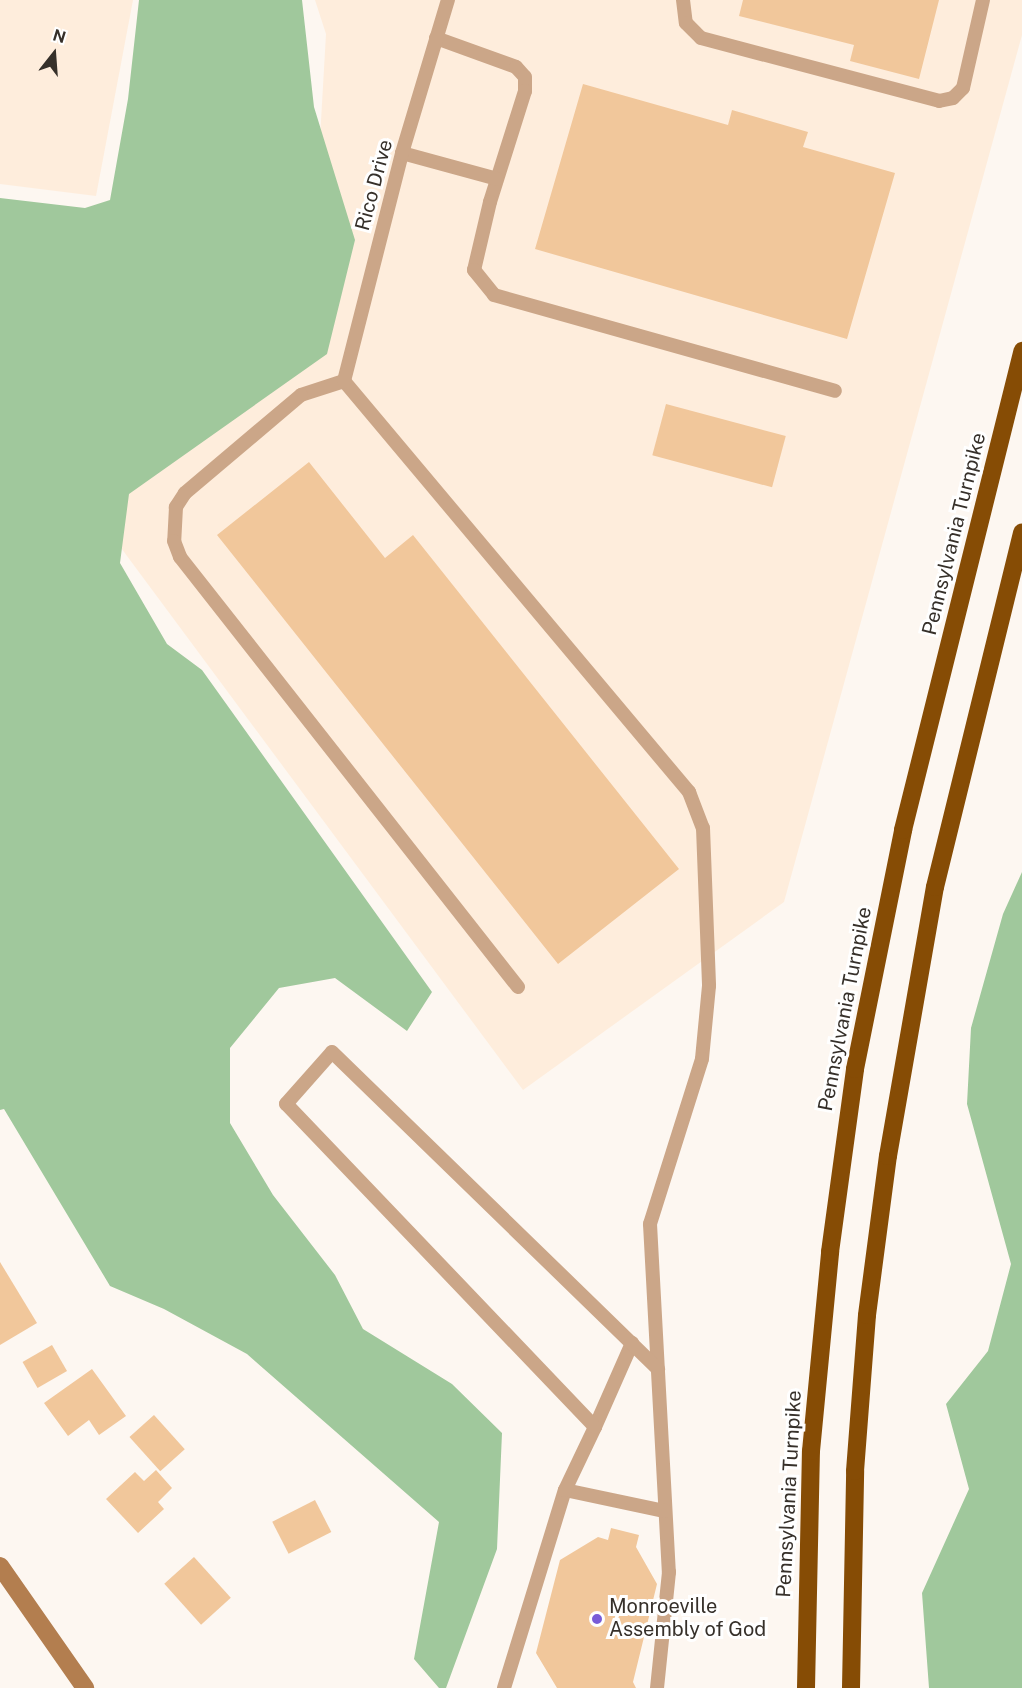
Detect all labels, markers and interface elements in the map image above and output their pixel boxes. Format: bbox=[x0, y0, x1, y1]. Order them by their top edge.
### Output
north arrow bbox=[24, 24, 84, 84]
text: N bbox=[51, 25, 68, 47]
street label: Rico Drive bbox=[350, 137, 398, 233]
street label: Pennsylvania Turnpike bbox=[917, 430, 991, 638]
street label: Pennsylvania Turnpike bbox=[813, 905, 877, 1113]
street label: Pennsylvania Turnpike bbox=[772, 1390, 806, 1598]
place label: Monroeville Assembly of God bbox=[609, 1595, 766, 1642]
marker: Monroeville Assembly of God bbox=[590, 1612, 604, 1626]

